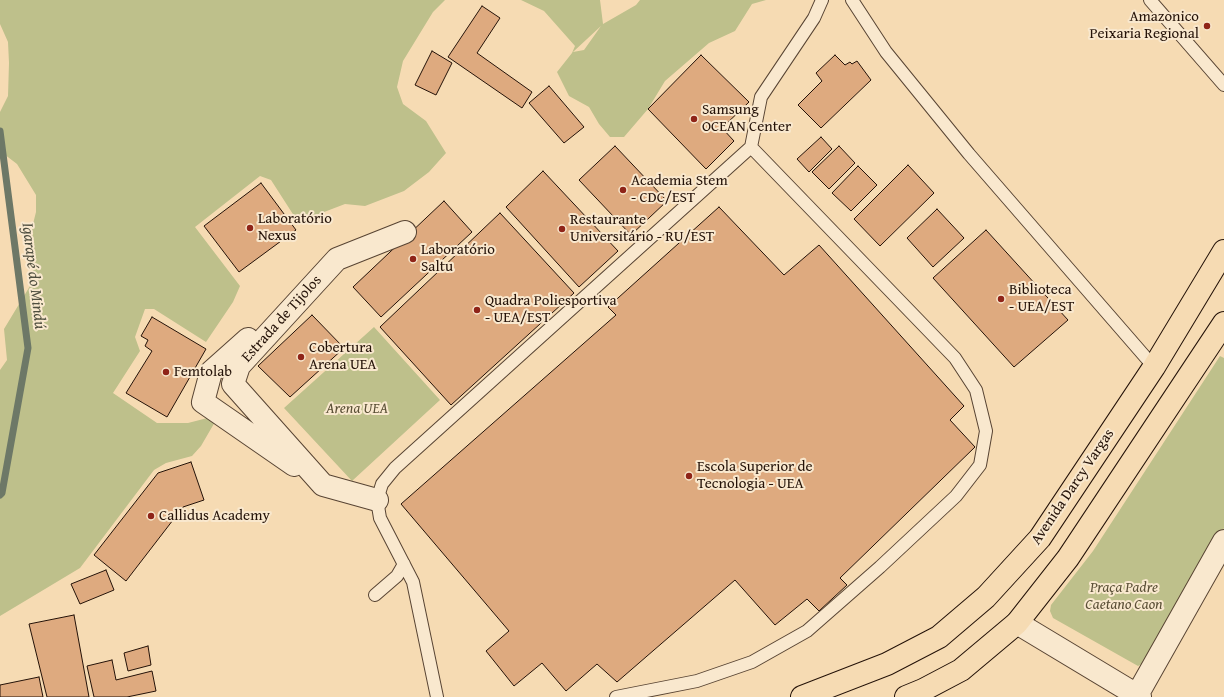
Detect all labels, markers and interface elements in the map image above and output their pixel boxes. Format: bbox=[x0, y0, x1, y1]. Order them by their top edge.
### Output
place label: Amazonico Peixaria Regional bbox=[1089, 8, 1199, 43]
marker: Amazonico Peixaria Regional bbox=[1202, 21, 1212, 31]
place label: Samsung OCEAN Center bbox=[702, 101, 791, 136]
marker: Samsung OCEAN Center bbox=[689, 114, 699, 124]
place label: Academia Stem - CDC/EST bbox=[631, 172, 728, 207]
marker: Academia Stem - CDC/EST bbox=[618, 185, 628, 195]
place label: Laboratório Nexus bbox=[258, 210, 332, 245]
place label: Restaurante Universitário - RU/EST bbox=[570, 211, 714, 246]
water label: Igarapé do Mindú bbox=[17, 222, 49, 330]
marker: Laboratório Nexus bbox=[245, 223, 255, 233]
marker: Restaurante Universitário - RU/EST bbox=[557, 224, 567, 234]
place label: Laboratório Saltu bbox=[421, 241, 495, 276]
marker: Laboratório Saltu bbox=[408, 254, 418, 264]
street label: Estrada de Tijolos bbox=[238, 272, 326, 366]
place label: Biblioteca - UEA/EST bbox=[1009, 281, 1074, 316]
place label: Quadra Poliesportiva - UEA/EST bbox=[485, 292, 617, 327]
marker: Biblioteca - UEA/EST bbox=[996, 294, 1006, 304]
marker: Quadra Poliesportiva - UEA/EST bbox=[472, 305, 482, 315]
place label: Cobertura Arena UEA bbox=[309, 339, 376, 374]
marker: Cobertura Arena UEA bbox=[296, 352, 306, 362]
place label: Femtolab bbox=[174, 363, 232, 381]
marker: Femtolab bbox=[161, 367, 171, 377]
park label: Arena UEA bbox=[326, 400, 388, 418]
street label: Avenida Darcy Vargas bbox=[1028, 426, 1118, 548]
place label: Escola Superior de Tecnologia - UEA bbox=[697, 458, 813, 493]
marker: Escola Superior de Tecnologia - UEA bbox=[684, 471, 694, 481]
place label: Callidus Academy bbox=[159, 507, 270, 525]
marker: Callidus Academy bbox=[146, 511, 156, 521]
park label: Praça Padre Caetano Caon bbox=[1085, 579, 1163, 614]

